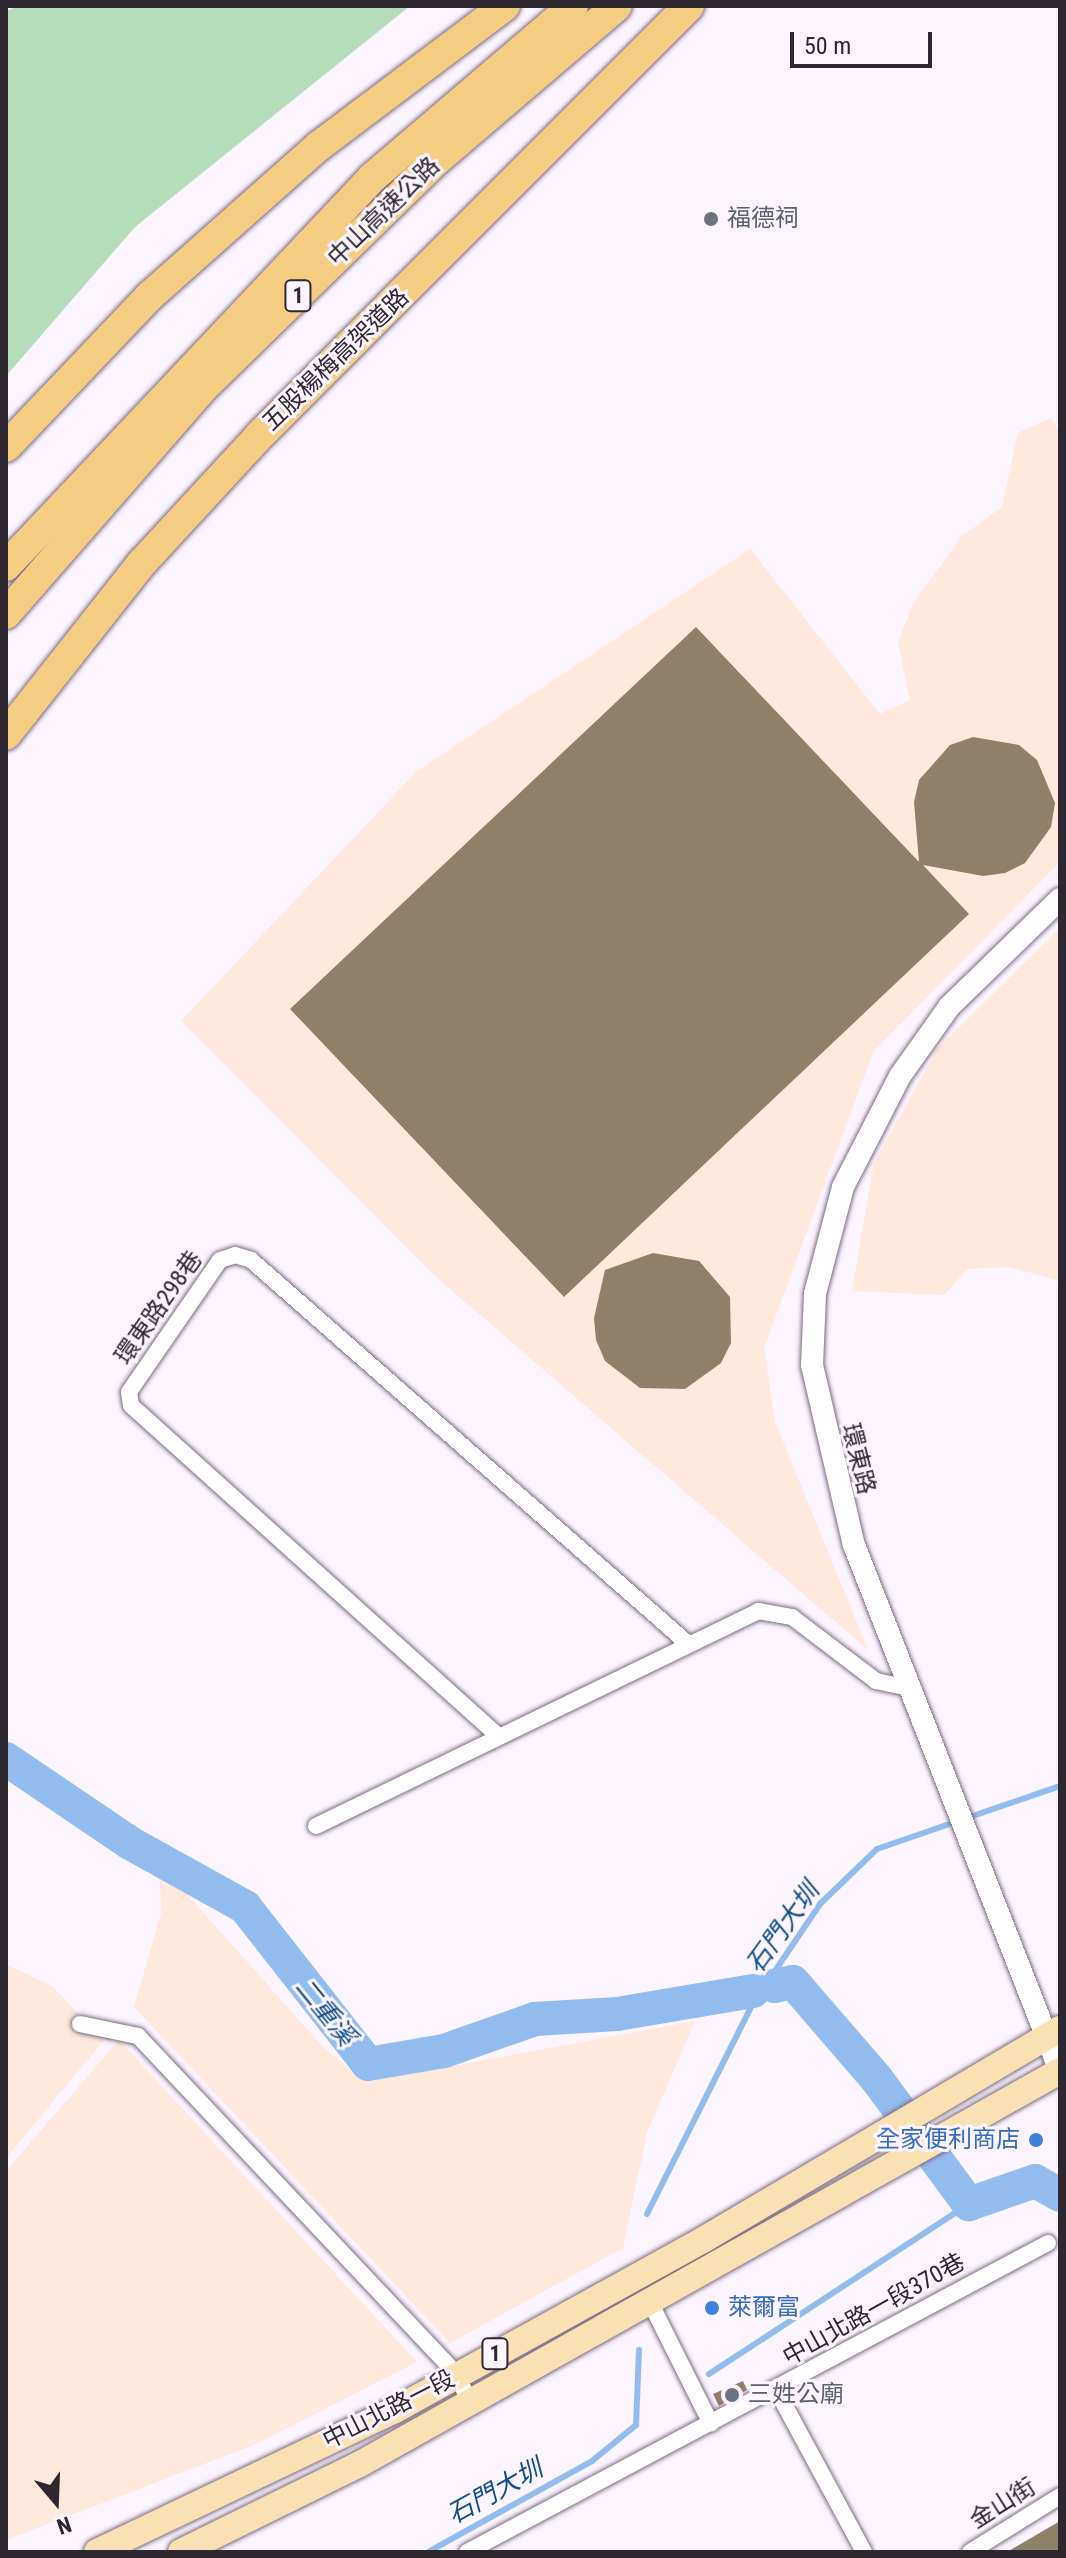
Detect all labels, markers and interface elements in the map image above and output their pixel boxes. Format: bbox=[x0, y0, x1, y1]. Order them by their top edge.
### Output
scale bar bbox=[794, 16, 936, 66]
text: 50 m bbox=[804, 32, 851, 60]
street label: 中山高速公路 bbox=[322, 152, 446, 272]
place label: 福德祠 bbox=[727, 205, 799, 233]
marker: 福德祠 bbox=[702, 210, 720, 228]
road number: 1 bbox=[284, 278, 312, 314]
street label: 五股楊梅高架道路 bbox=[257, 283, 415, 437]
street label: 環東路298巷 bbox=[109, 1246, 209, 1370]
street label: 環東路 bbox=[835, 1421, 881, 1497]
water label: 石門大圳 bbox=[740, 1877, 826, 1979]
water label: 二重溪 bbox=[288, 1972, 362, 2052]
place label: 全家便利商店 bbox=[876, 2126, 1020, 2154]
marker: 全家便利商店 bbox=[1027, 2131, 1045, 2149]
street label: 中山北路一段370巷 bbox=[778, 2248, 970, 2372]
place label: 萊爾富 bbox=[728, 2294, 800, 2322]
marker: 萊爾富 bbox=[703, 2299, 721, 2317]
road number: 1 bbox=[481, 2336, 509, 2372]
street label: 中山北路一段 bbox=[318, 2364, 460, 2456]
place label: 三姓公廟 bbox=[748, 2381, 844, 2409]
marker: 三姓公廟 bbox=[723, 2386, 741, 2404]
water label: 石門大圳 bbox=[442, 2453, 548, 2531]
north arrow bbox=[16, 2462, 96, 2542]
street label: 金山街 bbox=[965, 2473, 1041, 2535]
text: N bbox=[54, 2511, 74, 2539]

